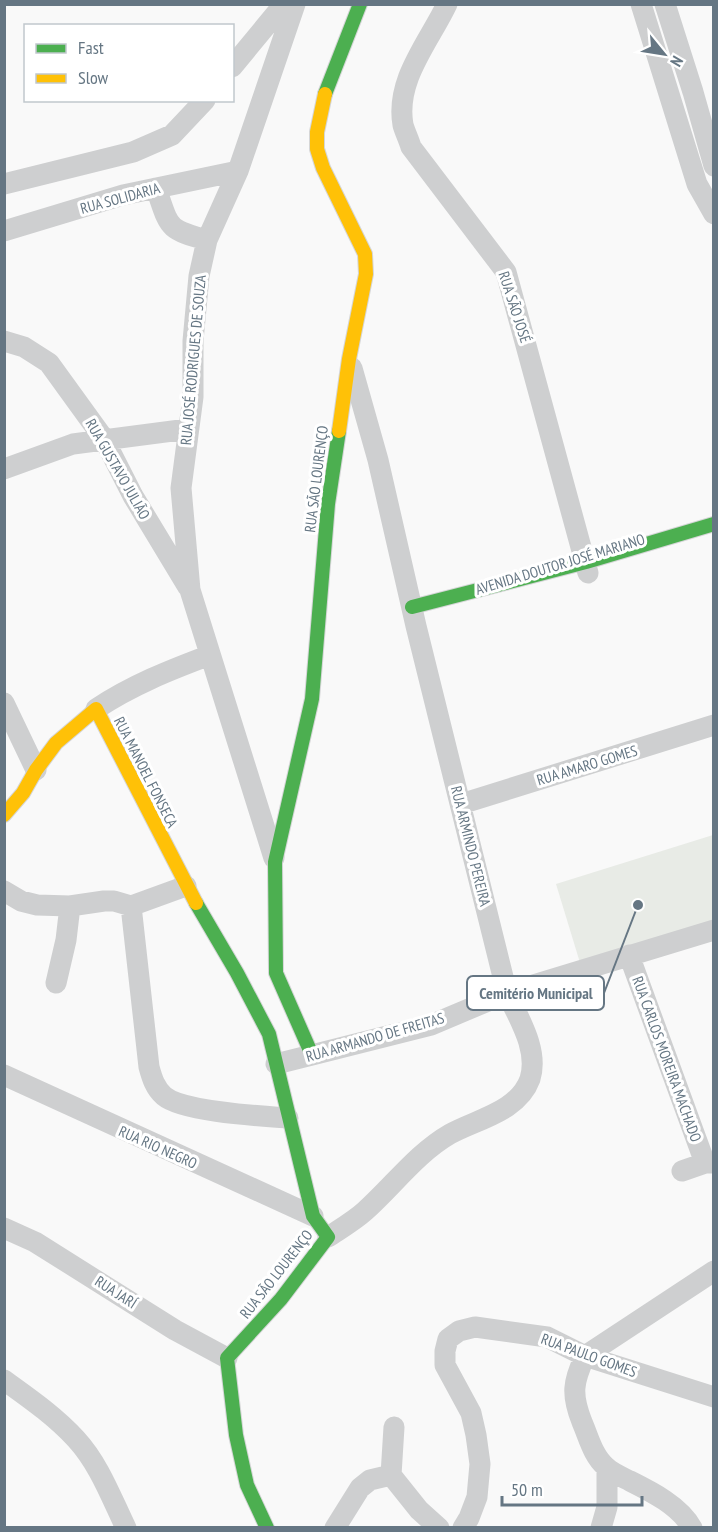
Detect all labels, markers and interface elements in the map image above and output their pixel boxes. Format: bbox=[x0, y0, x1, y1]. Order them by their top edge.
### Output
legend bbox=[24, 24, 234, 102]
north arrow bbox=[634, 24, 694, 84]
text: Fast bbox=[78, 36, 104, 59]
text: N bbox=[666, 53, 688, 70]
text: Slow bbox=[78, 66, 109, 89]
street label: RUA SOLIDARIA bbox=[78, 178, 163, 218]
street label: RUA SÃO JOSÉ bbox=[495, 269, 535, 345]
street label: RUA JOSÉ RODRIGUES DE SOUZA bbox=[176, 273, 210, 446]
street label: RUA GUSTAVO JULIÃO bbox=[82, 415, 154, 523]
street label: RUA SÃO LOURENÇO bbox=[300, 425, 332, 533]
street label: AVENIDA DOUTOR JOSÉ MARIANO bbox=[473, 529, 647, 599]
street label: RUA MANOEL FONSECA bbox=[110, 713, 183, 831]
street label: RUA AMARO GOMES bbox=[534, 741, 640, 789]
street label: RUA ARMINDO PEREIRA bbox=[447, 784, 495, 909]
street label: RUA CARLOS MOREIRA MACHADO bbox=[628, 974, 706, 1144]
callout: Cemitério Municipal bbox=[467, 976, 604, 1010]
text: Cemitério Municipal bbox=[479, 983, 593, 1003]
street label: RUA ARMANDO DE FREITAS bbox=[304, 1008, 446, 1066]
street label: RUA RIO NEGRO bbox=[116, 1121, 200, 1173]
street label: RUA SÃO LOURENÇO bbox=[235, 1226, 317, 1322]
street label: RUA JARÍ bbox=[91, 1271, 141, 1313]
street label: RUA PAULO GOMES bbox=[539, 1329, 639, 1381]
scale bar bbox=[502, 1469, 642, 1507]
text: 50 m bbox=[511, 1478, 543, 1501]

